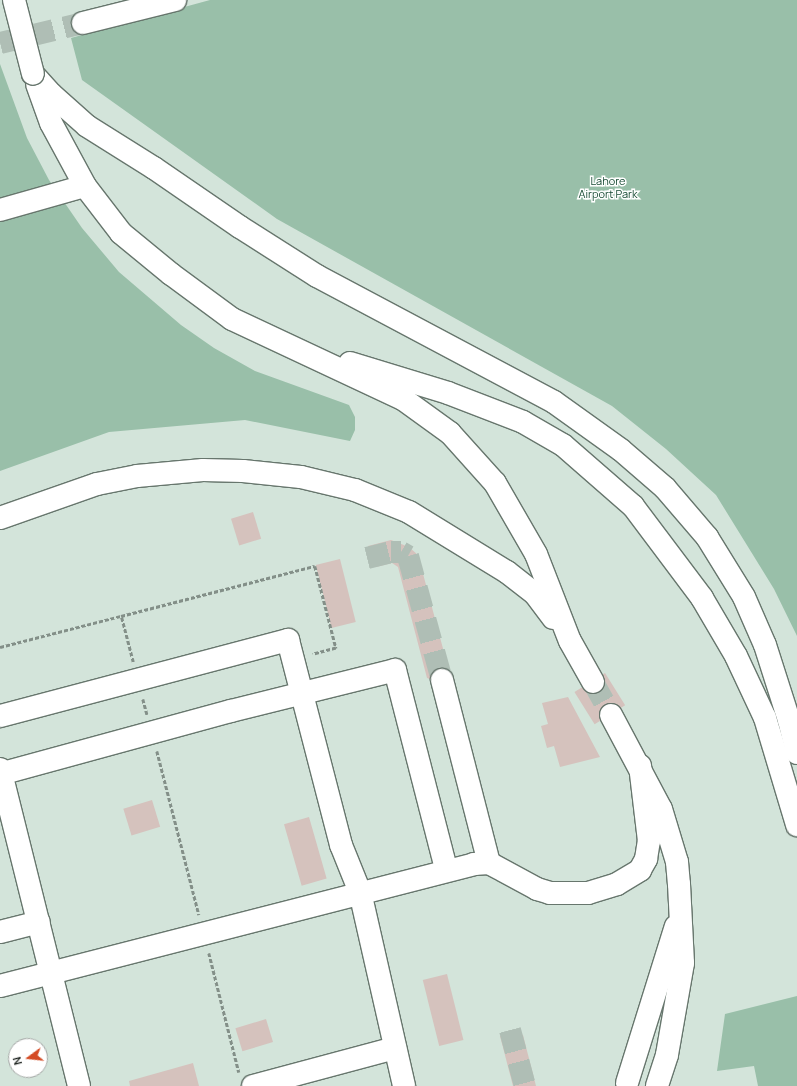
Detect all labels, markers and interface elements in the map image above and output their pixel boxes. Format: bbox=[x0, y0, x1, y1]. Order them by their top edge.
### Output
park label: Lahore Airport Park bbox=[578, 175, 638, 201]
north arrow bbox=[8, 1038, 48, 1078]
text: N bbox=[9, 1055, 25, 1067]

